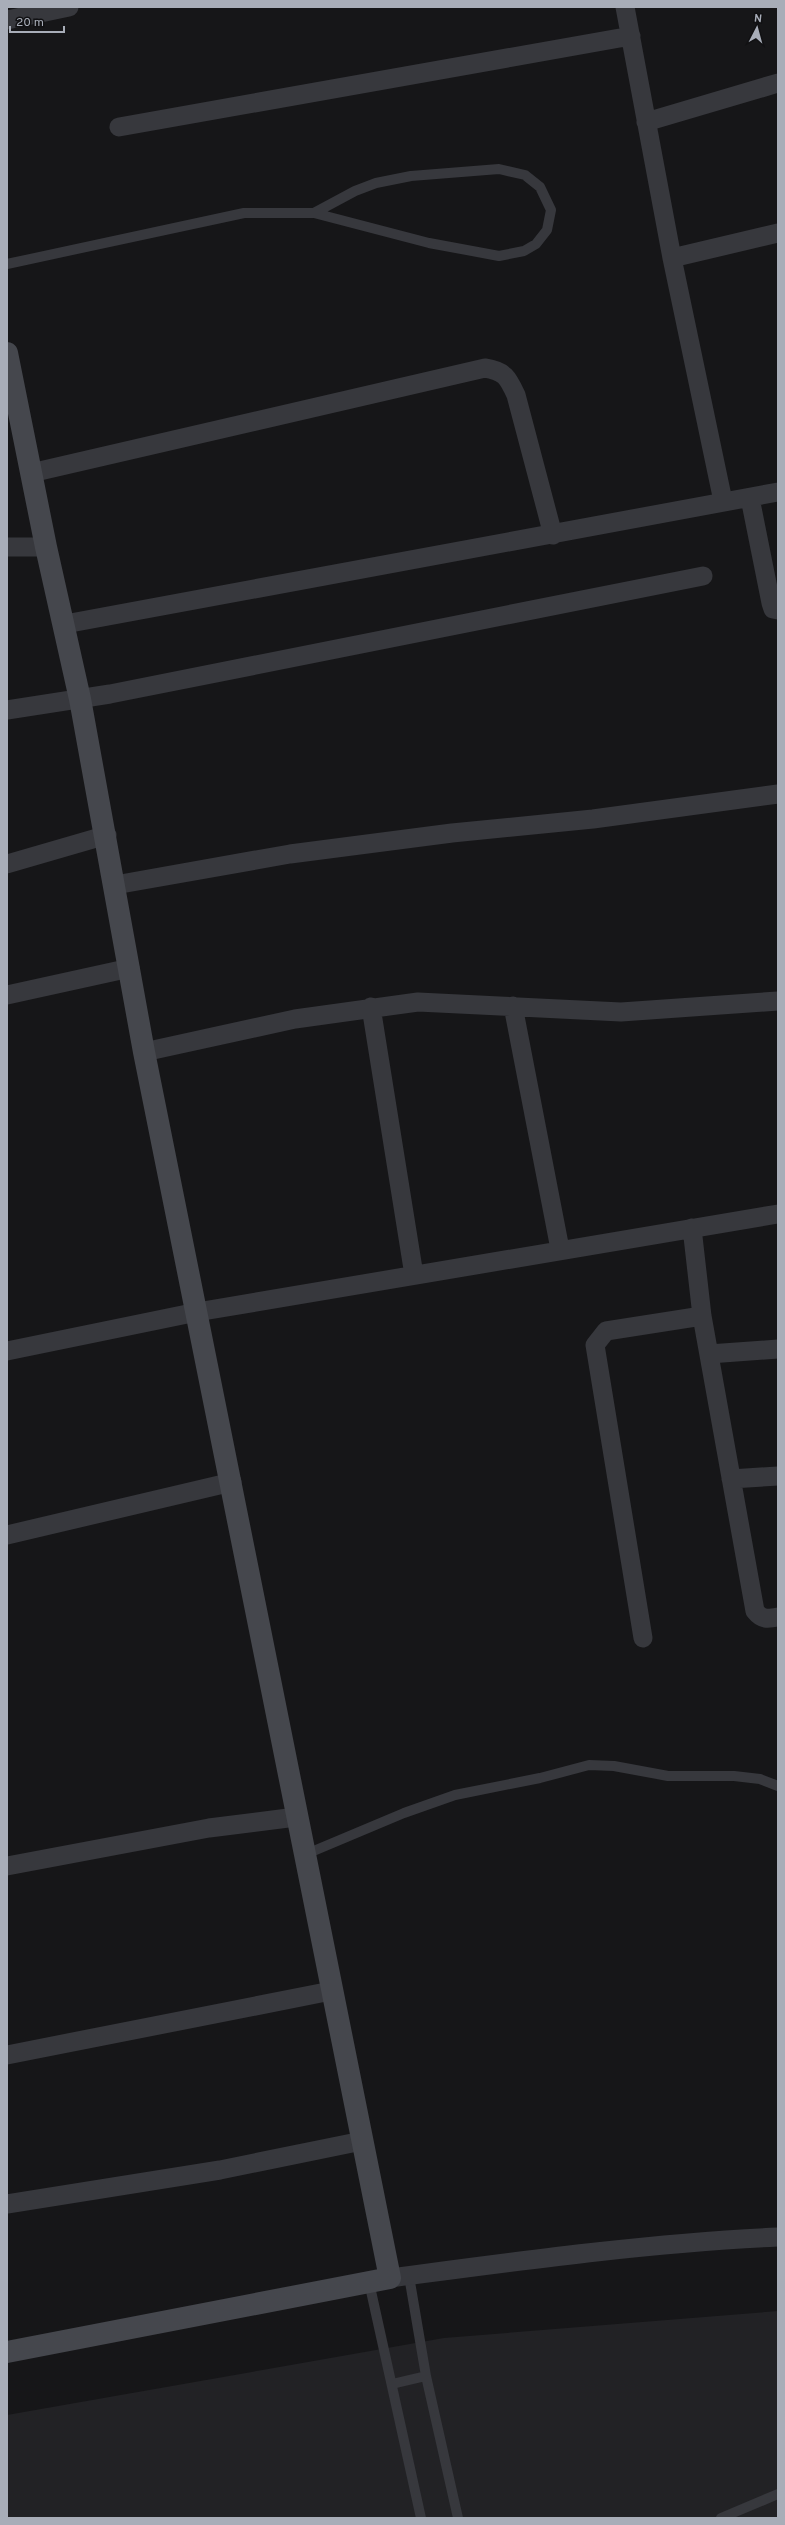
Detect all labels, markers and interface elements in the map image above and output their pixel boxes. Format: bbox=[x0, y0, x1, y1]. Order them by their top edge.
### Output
scale bar bbox=[10, 8, 64, 34]
north arrow bbox=[737, 8, 777, 48]
text: N bbox=[753, 12, 763, 26]
text: 20 m bbox=[16, 15, 44, 31]

